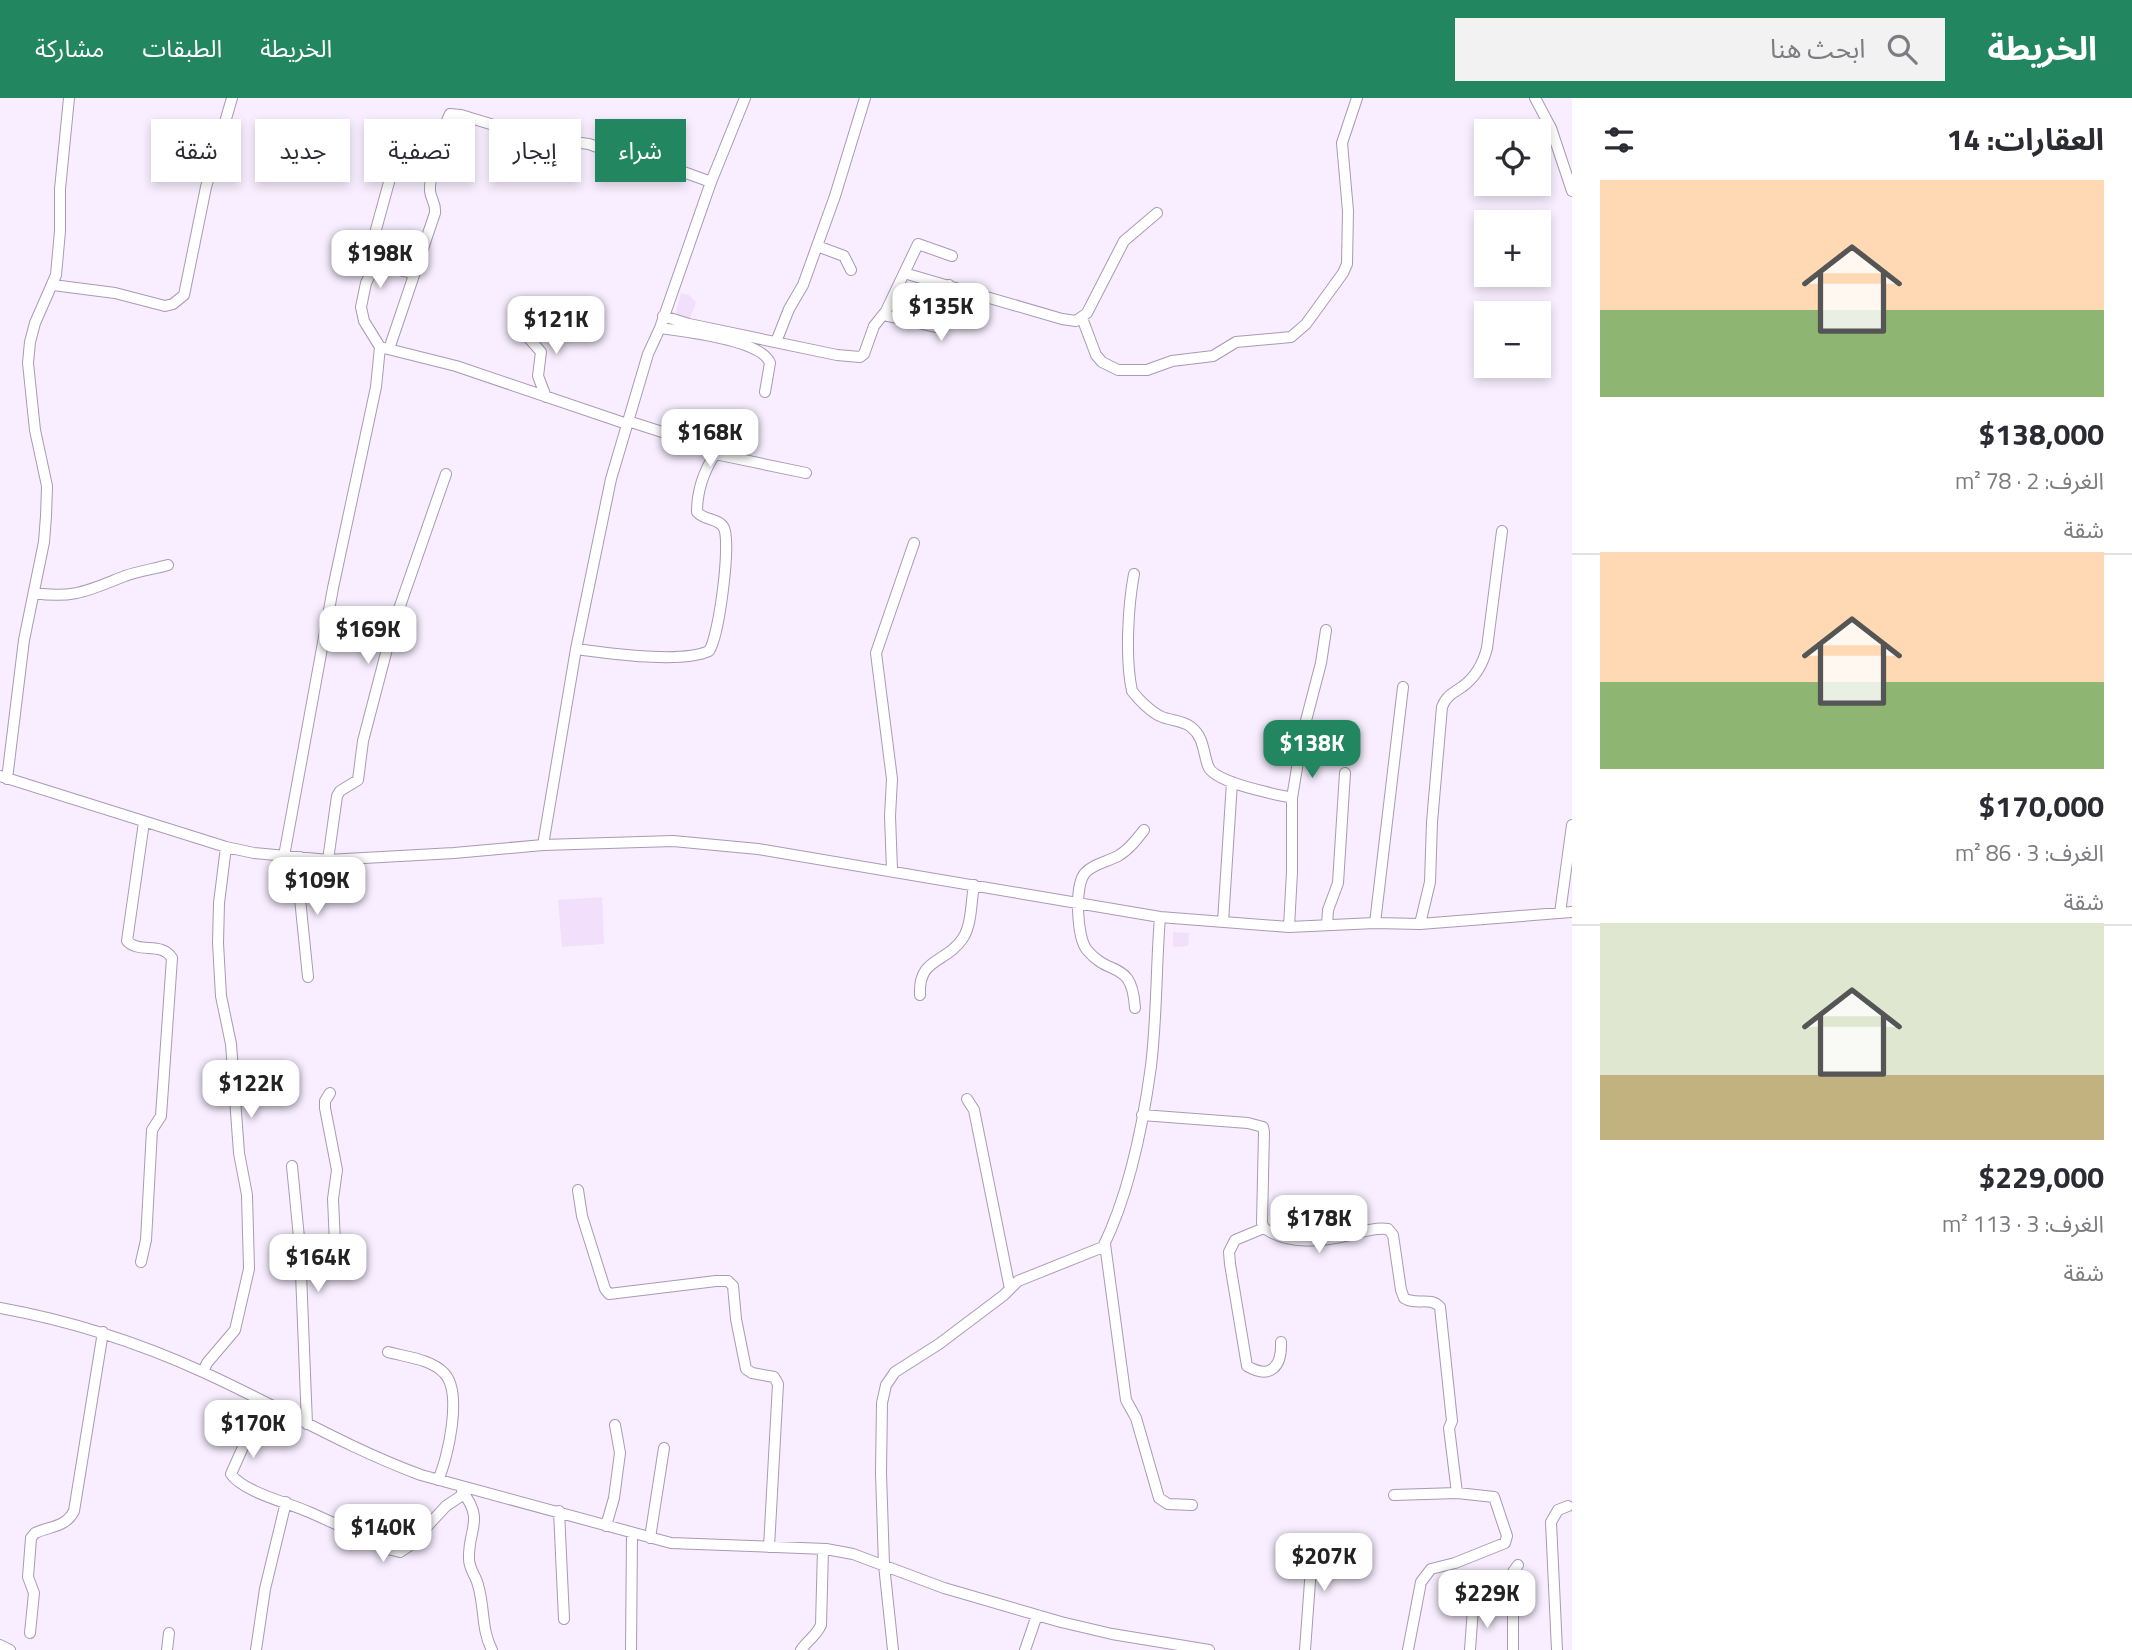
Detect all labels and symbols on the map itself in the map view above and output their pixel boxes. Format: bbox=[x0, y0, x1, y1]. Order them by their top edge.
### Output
pin: $198K bbox=[331, 230, 429, 290]
pin: $135K bbox=[892, 284, 990, 343]
pin: $121K bbox=[507, 296, 605, 356]
pin: $168K bbox=[661, 410, 759, 469]
pin: $169K bbox=[319, 606, 417, 666]
pin: $138K bbox=[1263, 720, 1361, 780]
pin: $109K bbox=[268, 858, 366, 917]
pin: $122K bbox=[202, 1060, 300, 1120]
pin: $178K bbox=[1270, 1196, 1368, 1255]
pin: $164K bbox=[269, 1234, 367, 1294]
pin: $170K bbox=[204, 1400, 302, 1460]
pin: $140K bbox=[334, 1504, 432, 1564]
pin: $207K bbox=[1275, 1534, 1373, 1593]
pin: $229K bbox=[1438, 1570, 1536, 1630]

